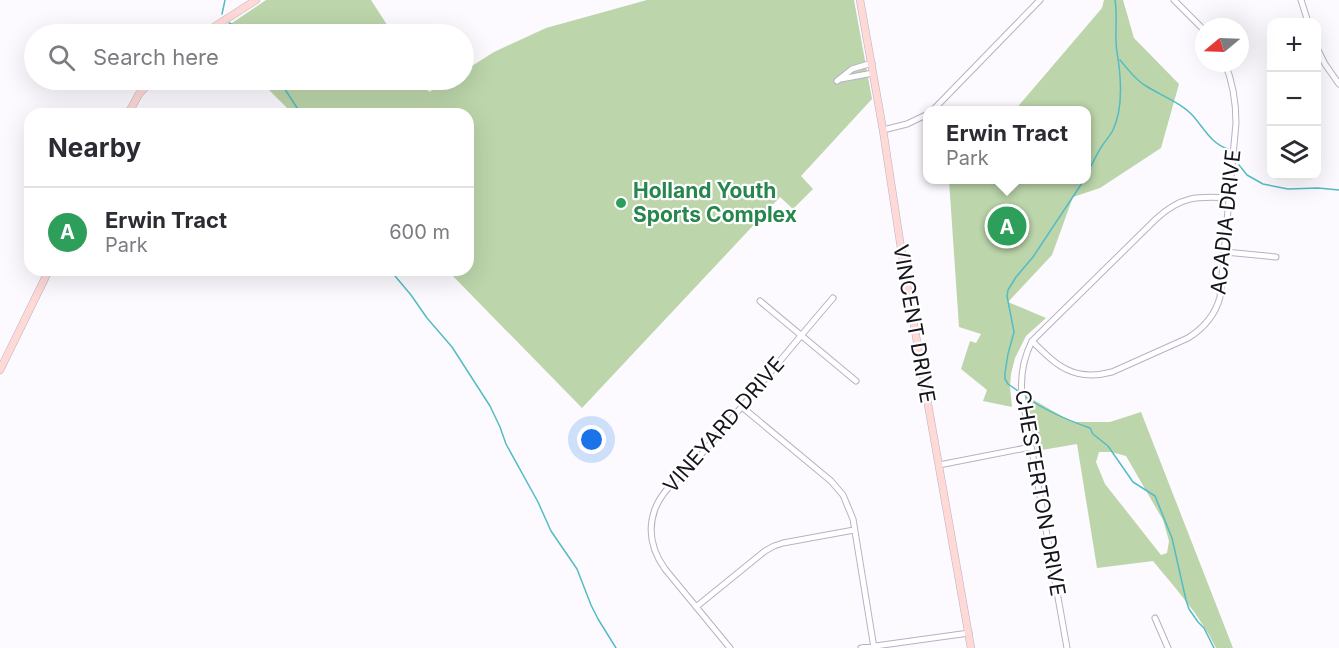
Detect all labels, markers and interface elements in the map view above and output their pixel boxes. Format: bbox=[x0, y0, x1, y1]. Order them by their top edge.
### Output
north arrow bbox=[1195, 18, 1249, 72]
map controls bbox=[1267, 18, 1321, 180]
button: + bbox=[1267, 18, 1321, 72]
search box bbox=[24, 24, 474, 90]
icon: search bbox=[45, 41, 78, 74]
text: Search here bbox=[93, 44, 219, 70]
button: − bbox=[1267, 72, 1321, 126]
popup bbox=[923, 106, 1091, 184]
text: Erwin Tract bbox=[946, 120, 1068, 146]
button: layers bbox=[1267, 126, 1321, 180]
text: Nearby bbox=[48, 132, 141, 163]
text: Park bbox=[946, 146, 989, 170]
street label: ACADIA DRIVE bbox=[1205, 148, 1246, 296]
place label: Holland Youth Sports Complex bbox=[633, 178, 797, 227]
marker: Holland Youth Sports Complex bbox=[614, 196, 628, 210]
pin: A bbox=[988, 204, 1026, 248]
text: Erwin Tract bbox=[105, 207, 227, 233]
text: A bbox=[60, 220, 75, 244]
text: 600 m bbox=[389, 220, 450, 244]
text: Park bbox=[105, 233, 148, 257]
street label: VINCENT DRIVE bbox=[888, 243, 941, 405]
street label: VINEYARD DRIVE bbox=[658, 352, 789, 498]
street label: CHESTERTON DRIVE bbox=[1010, 388, 1071, 598]
your location bbox=[577, 425, 606, 454]

